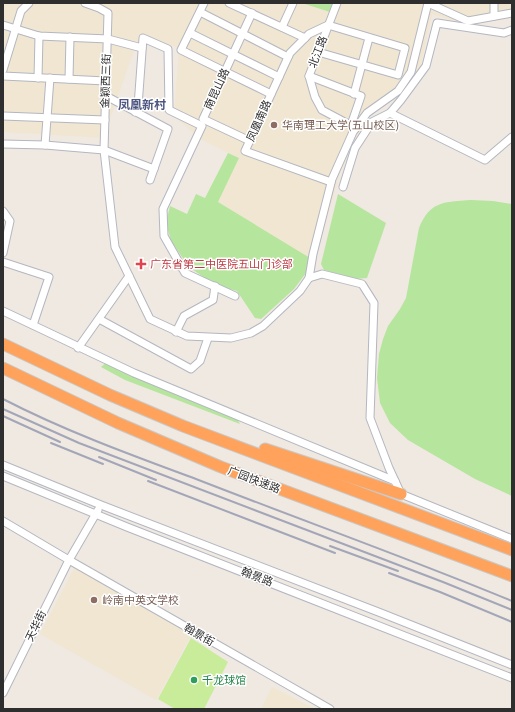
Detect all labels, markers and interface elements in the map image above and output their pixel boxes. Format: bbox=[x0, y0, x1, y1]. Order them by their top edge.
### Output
street label: 北江路 bbox=[306, 34, 330, 70]
street label: 金颖西三街 bbox=[99, 53, 113, 109]
street label: 南昆山路 bbox=[202, 66, 232, 112]
district label: 凤凰新村 bbox=[118, 98, 166, 112]
street label: 凤凰南路 bbox=[244, 98, 274, 144]
place label: 华南理工大学(五山校区) bbox=[282, 119, 399, 132]
marker: 华南理工大学(五山校区) bbox=[269, 120, 279, 130]
marker: 广东省第二中医院五山门诊部 bbox=[135, 258, 147, 270]
place label: 广东省第二中医院五山门诊部 bbox=[150, 258, 293, 271]
street label: 广园快速路 bbox=[226, 464, 282, 496]
street label: 翰景路 bbox=[239, 565, 275, 589]
place label: 岭南中英文学校 bbox=[102, 594, 179, 607]
marker: 岭南中英文学校 bbox=[89, 595, 99, 605]
street label: 天华街 bbox=[23, 608, 49, 644]
street label: 翰景街 bbox=[181, 621, 217, 649]
place label: 千龙球馆 bbox=[202, 674, 246, 687]
marker: 千龙球馆 bbox=[189, 675, 199, 685]

